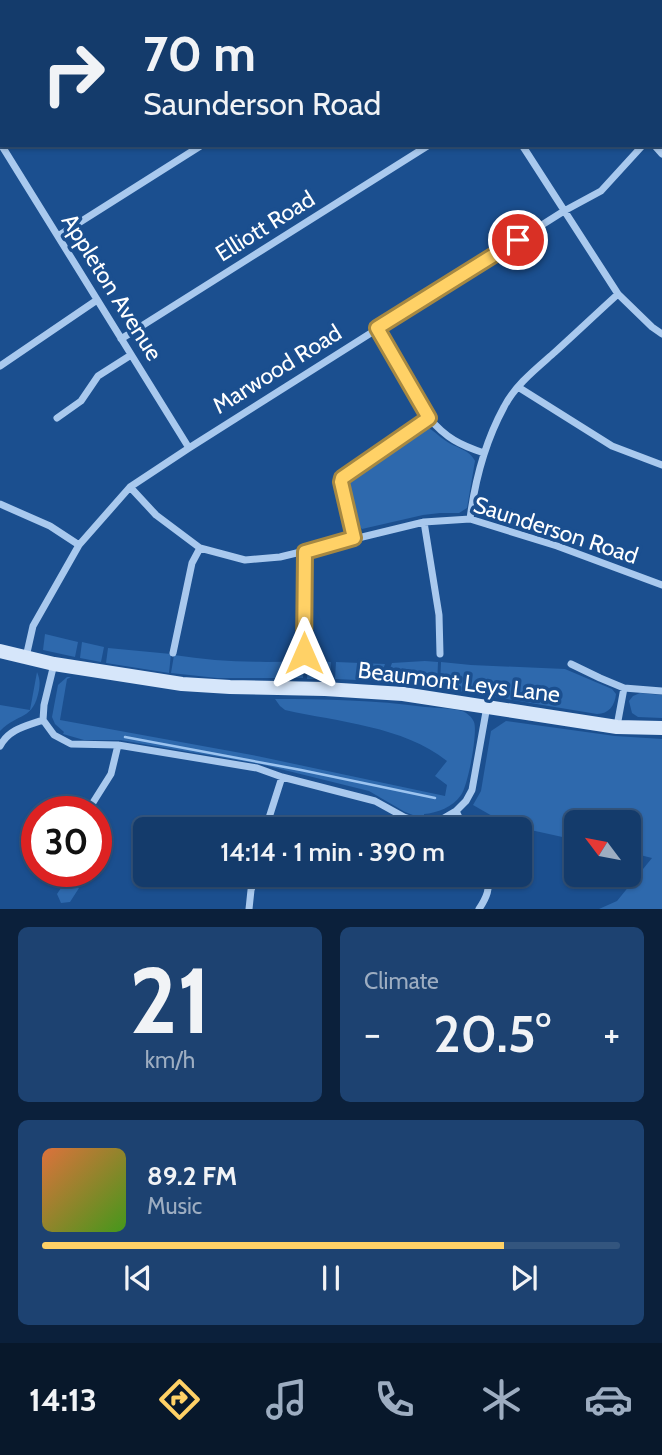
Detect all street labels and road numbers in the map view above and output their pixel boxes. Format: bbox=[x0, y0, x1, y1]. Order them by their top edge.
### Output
street label: Elliott Road bbox=[210, 185, 320, 267]
street label: Appleton Avenue bbox=[56, 208, 169, 366]
street label: Marwood Road bbox=[207, 318, 347, 420]
street label: Saunderson Road bbox=[470, 490, 642, 570]
street label: Beaumont Leys Lane bbox=[356, 656, 562, 708]

